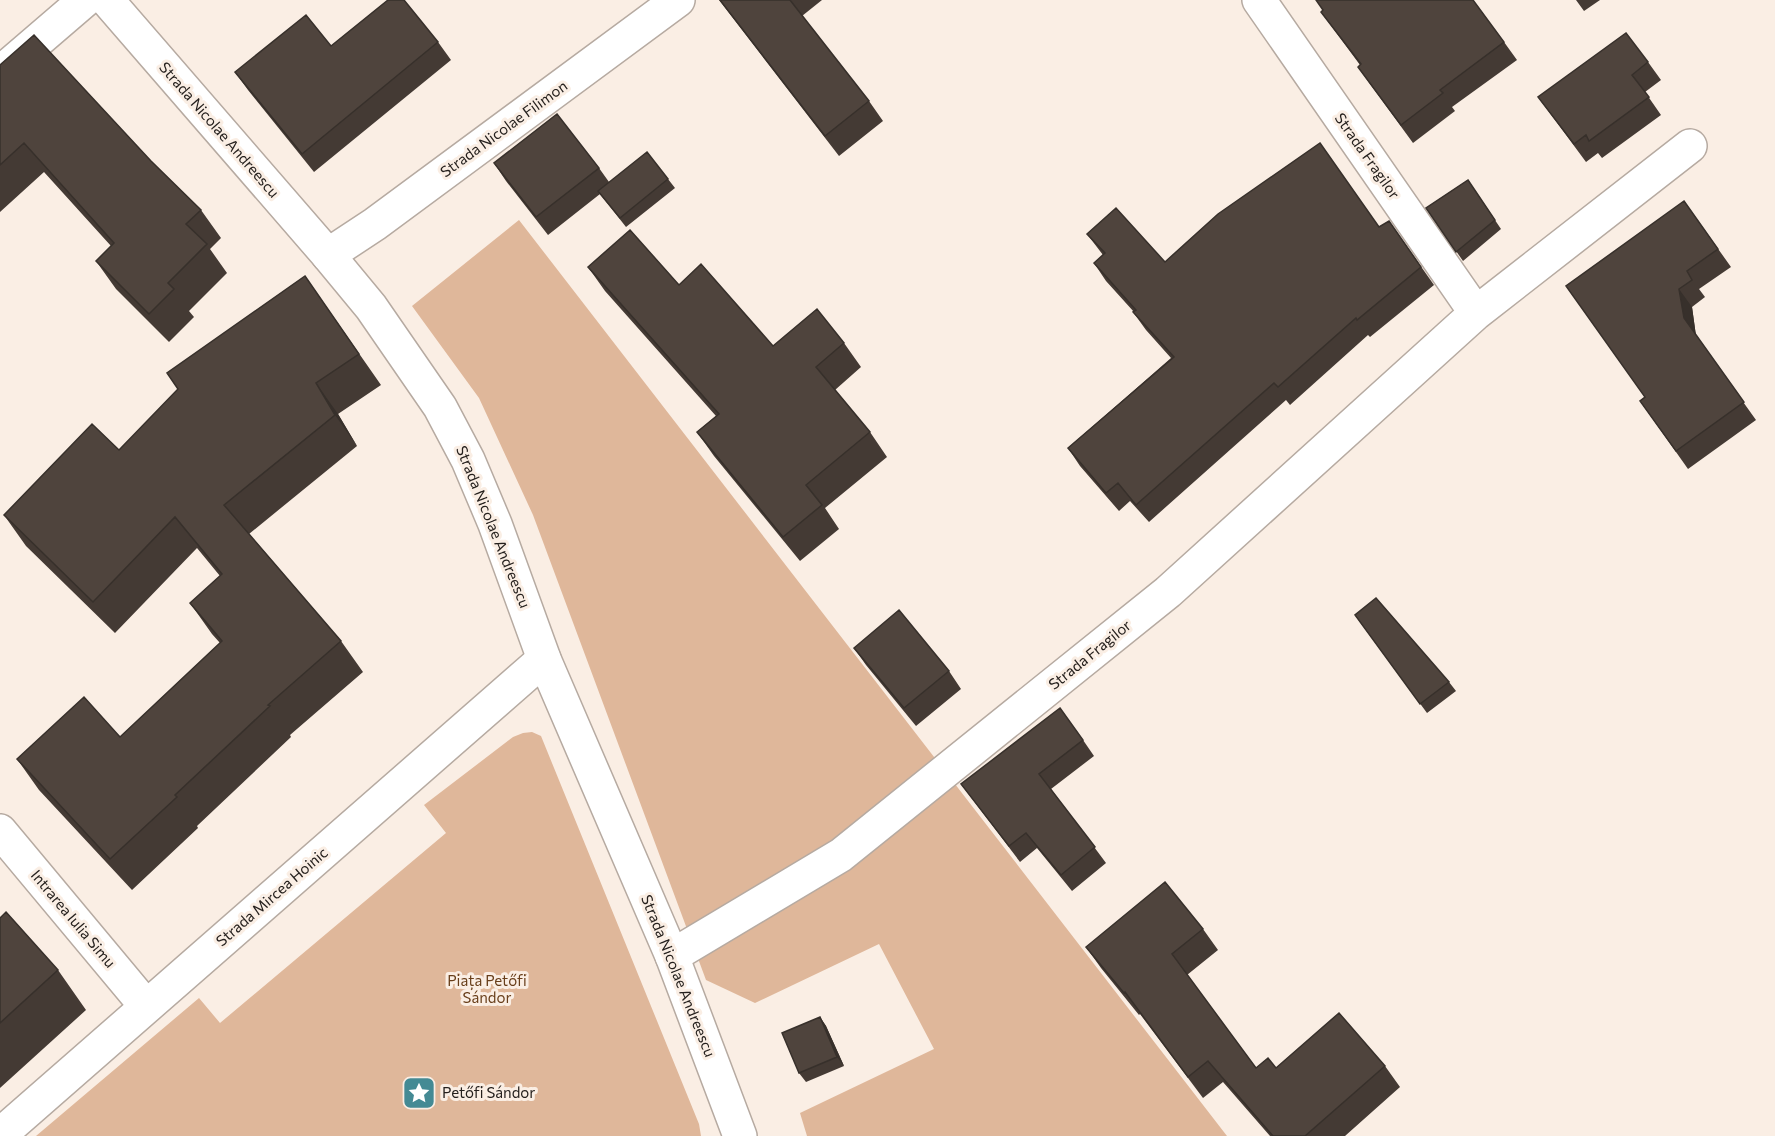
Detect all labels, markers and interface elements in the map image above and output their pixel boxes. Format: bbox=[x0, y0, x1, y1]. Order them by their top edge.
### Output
street label: Strada Nicolae Andreescu bbox=[156, 58, 284, 201]
street label: Strada Nicolae Filimon bbox=[436, 76, 570, 180]
street label: Strada Fragilor bbox=[1332, 109, 1404, 202]
street label: Strada Nicolae Andreescu bbox=[453, 443, 535, 610]
street label: Strada Fragilor bbox=[1045, 616, 1134, 693]
street label: Strada Mircea Hoinic bbox=[212, 843, 331, 950]
street label: Intrarea Iulia Simu bbox=[28, 866, 120, 971]
street label: Strada Nicolae Andreescu bbox=[638, 892, 720, 1059]
park label: Piața Petőfi Sándor bbox=[447, 971, 527, 1006]
place icon: Petőfi Sándor bbox=[401, 1075, 437, 1111]
place label: Petőfi Sándor bbox=[442, 1083, 535, 1101]

